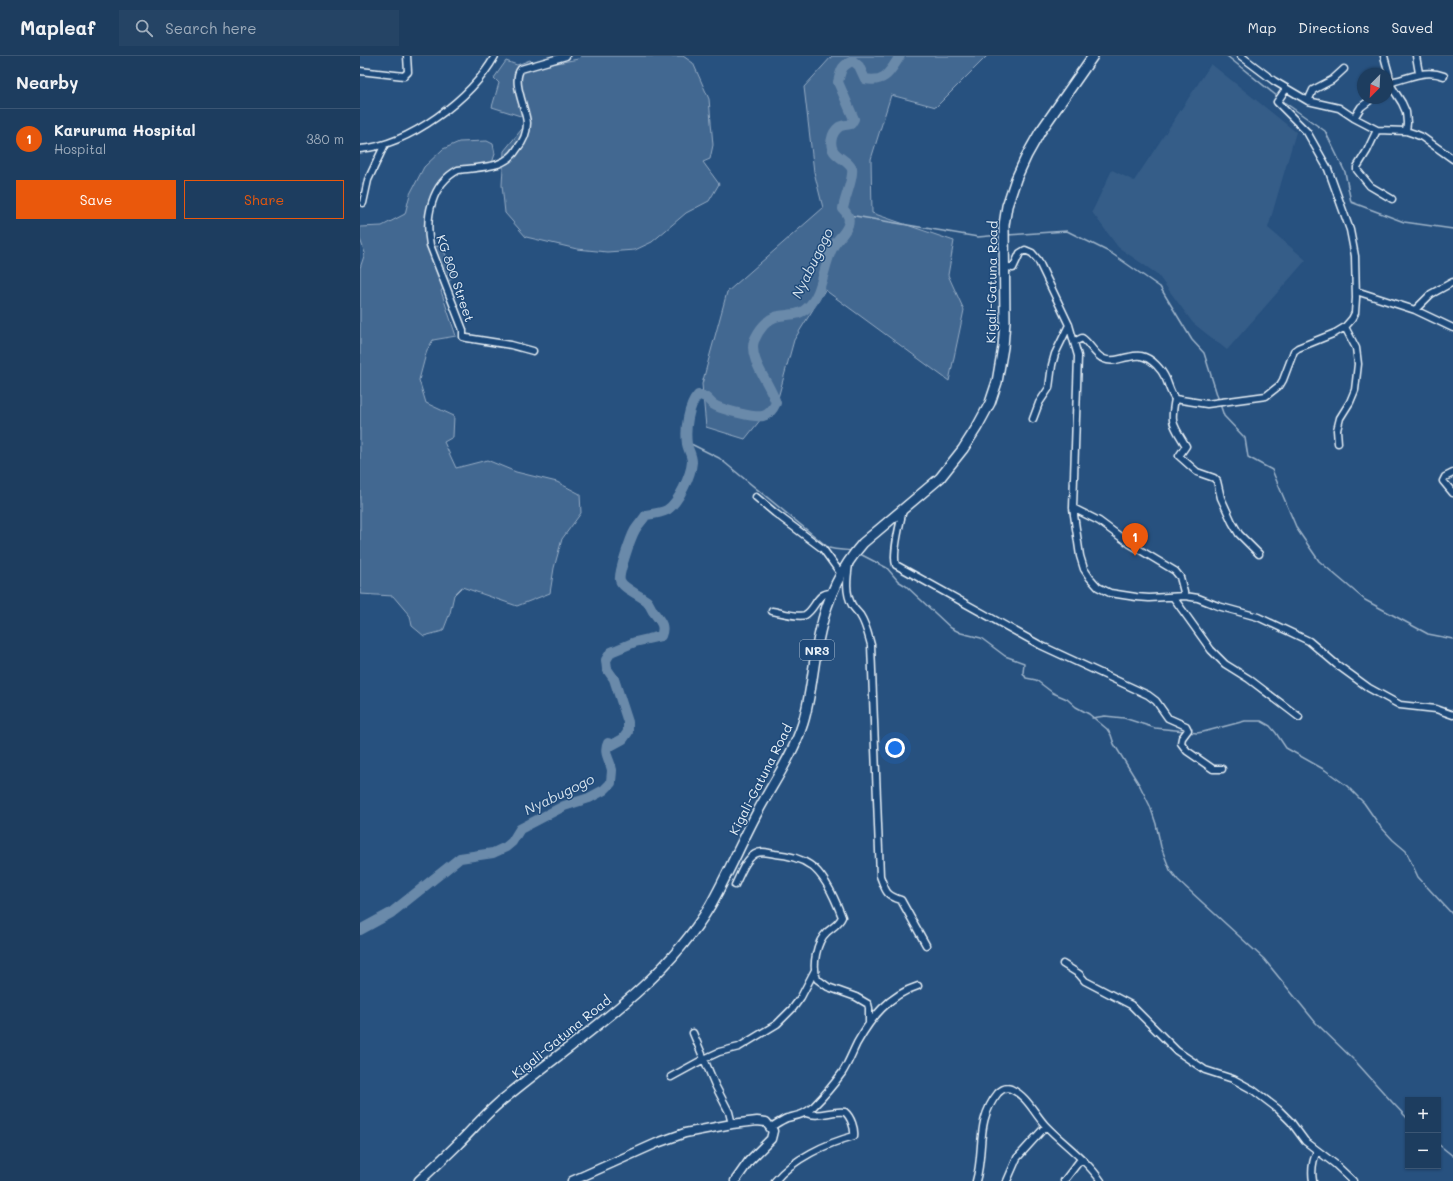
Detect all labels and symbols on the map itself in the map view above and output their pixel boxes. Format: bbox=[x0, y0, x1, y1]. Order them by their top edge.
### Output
north arrow bbox=[1357, 68, 1393, 104]
street label: Kigali-Gatuna Road bbox=[981, 221, 1001, 343]
water label: Nyabugogo bbox=[787, 225, 837, 301]
street label: KG 800 Street bbox=[433, 232, 479, 324]
pin: 1 bbox=[1122, 523, 1148, 556]
road number: NR3 bbox=[800, 640, 834, 660]
street label: Kigali-Gatuna Road bbox=[725, 720, 795, 838]
your location bbox=[885, 738, 905, 758]
water label: Nyabugogo bbox=[521, 769, 597, 819]
street label: Kigali-Gatuna Road bbox=[508, 991, 614, 1081]

